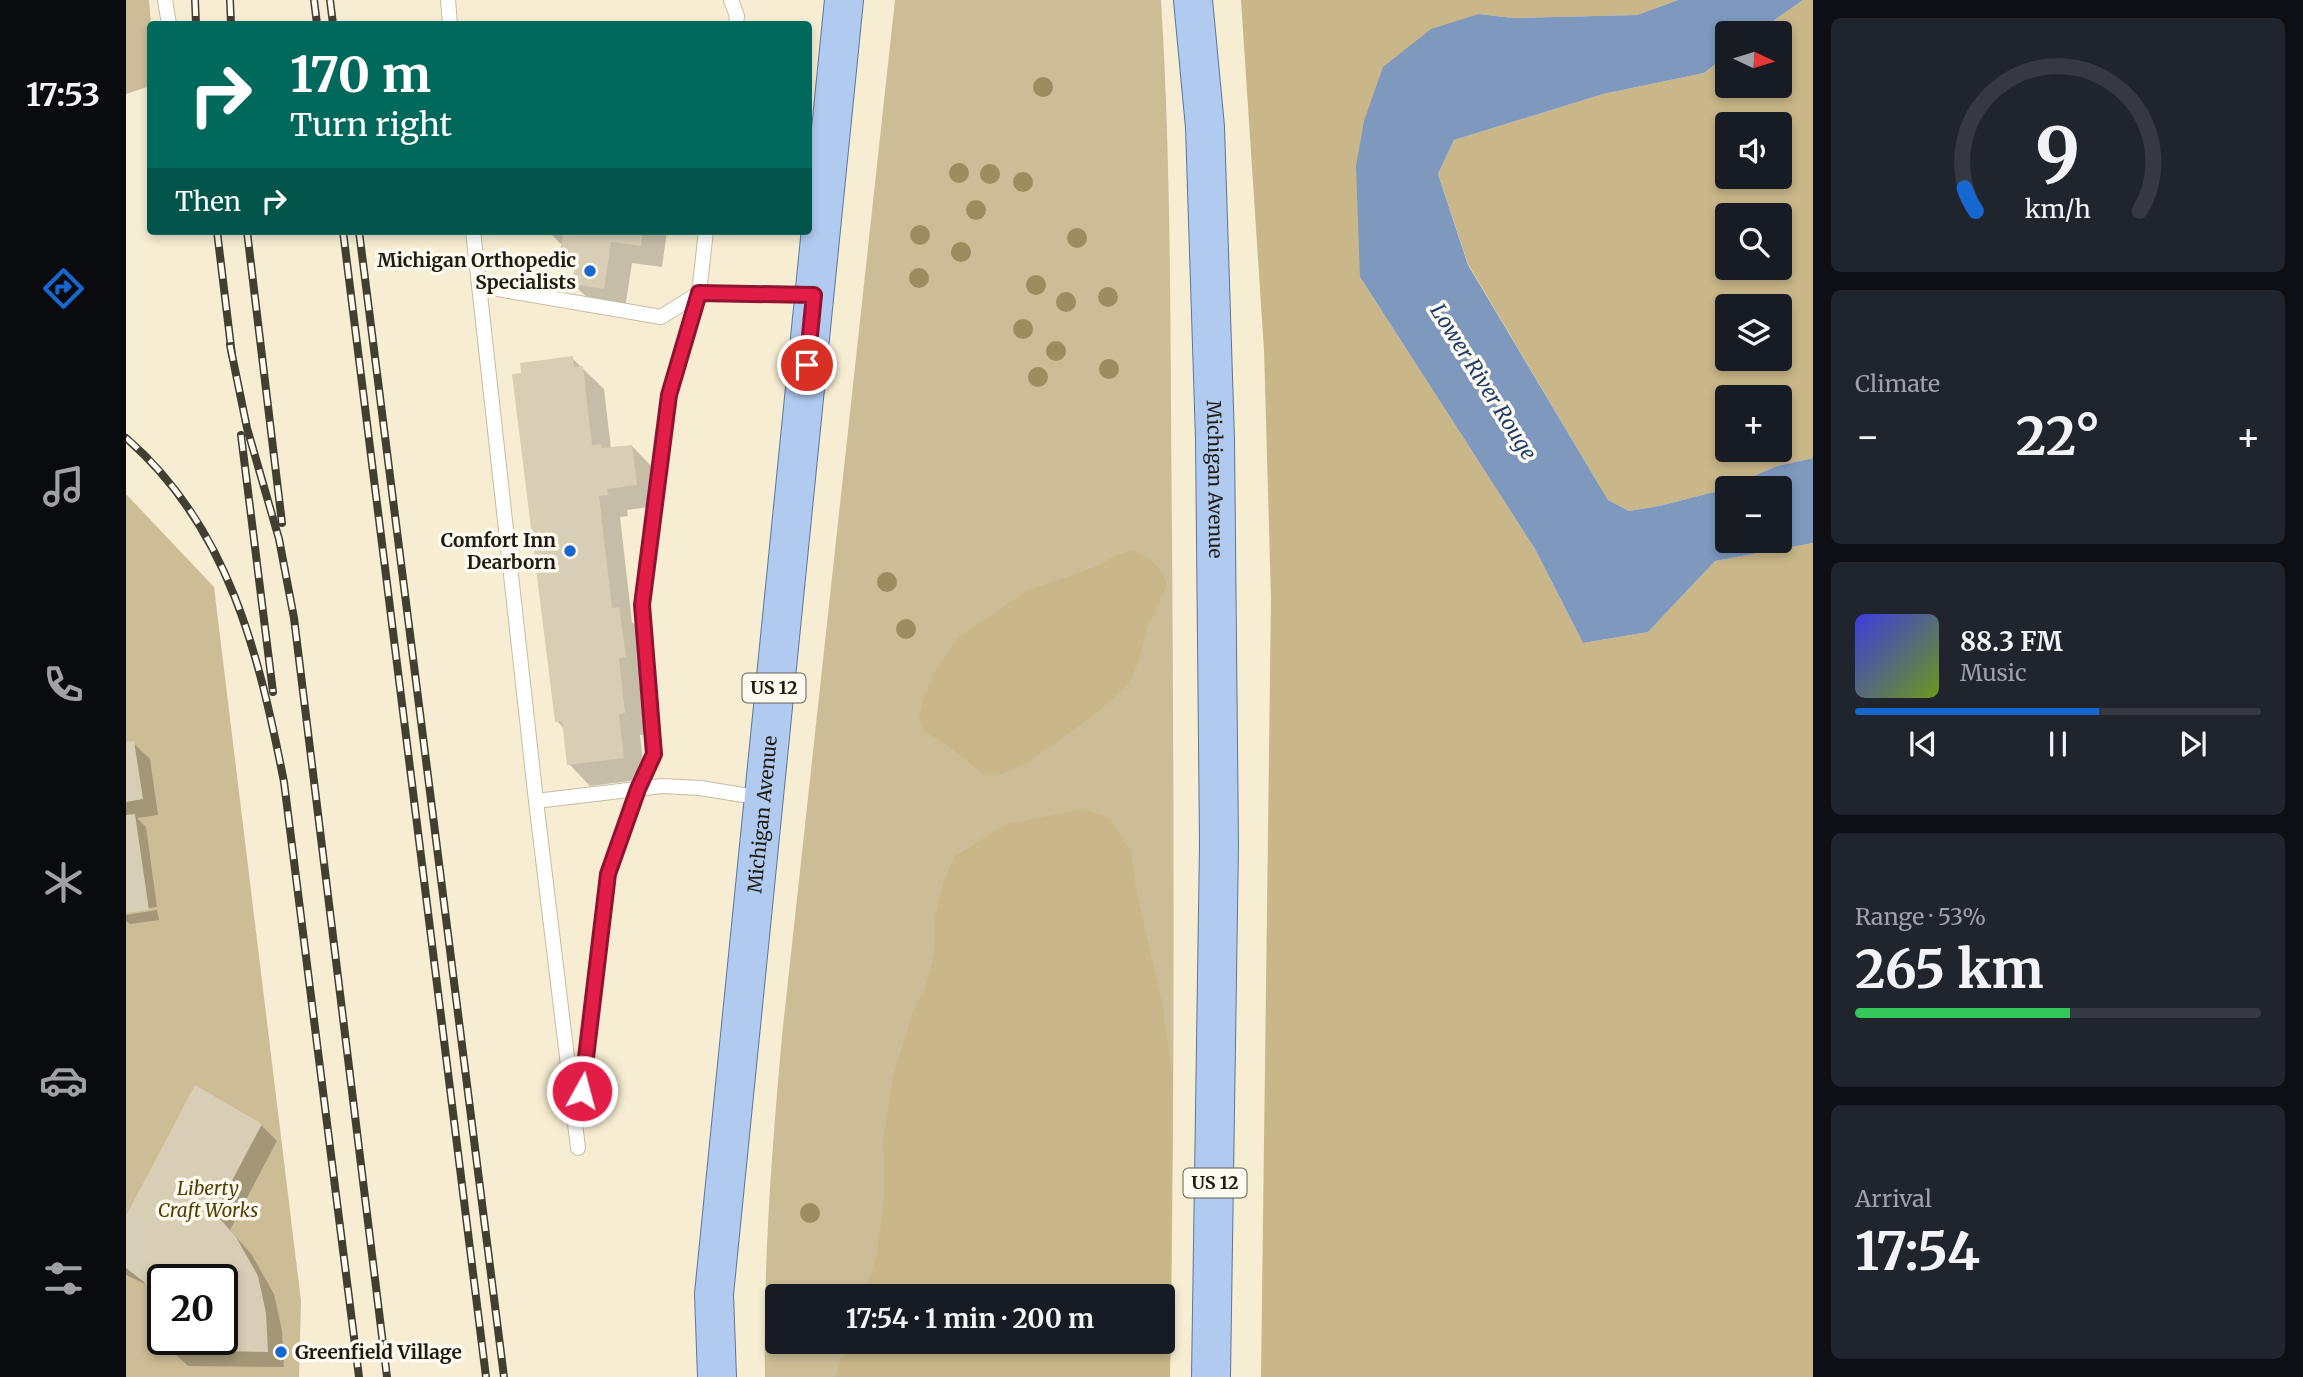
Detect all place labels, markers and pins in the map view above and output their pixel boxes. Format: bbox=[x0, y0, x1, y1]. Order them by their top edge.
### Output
place label: Michigan Orthopedic Specialists bbox=[377, 248, 576, 294]
marker: Michigan Orthopedic Specialists bbox=[582, 263, 598, 279]
pin bbox=[777, 335, 837, 395]
place label: Comfort Inn Dearborn bbox=[441, 528, 556, 574]
marker: Comfort Inn Dearborn bbox=[562, 543, 578, 559]
place label: Greenfield Village bbox=[295, 1340, 462, 1364]
marker: Greenfield Village bbox=[273, 1344, 289, 1360]

